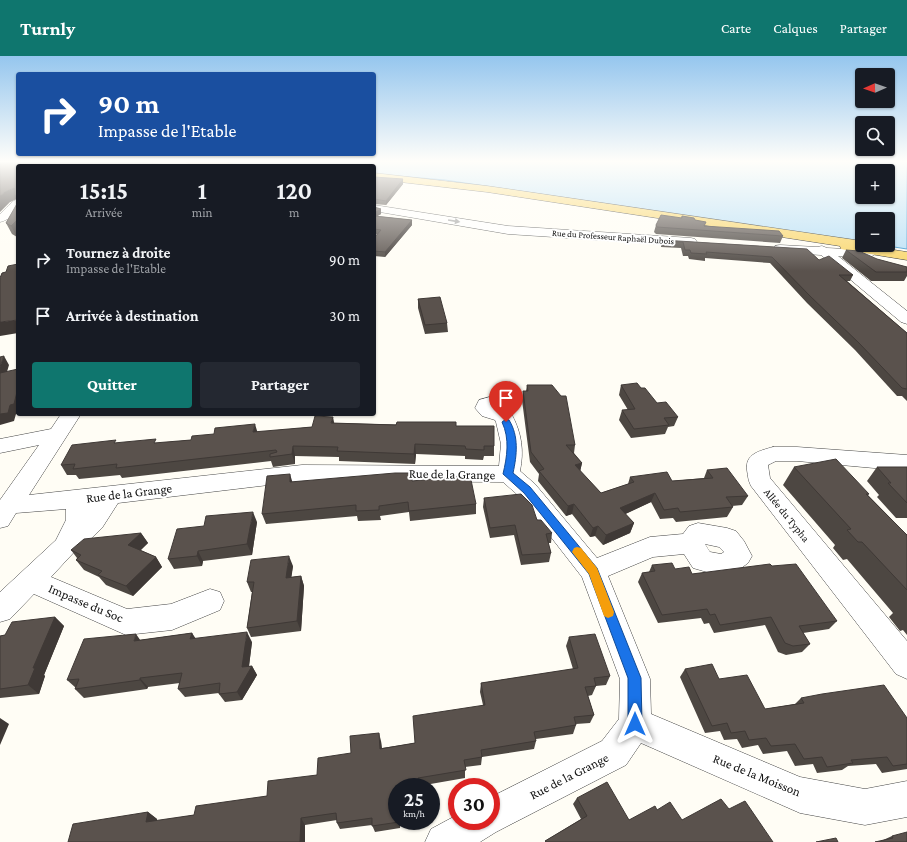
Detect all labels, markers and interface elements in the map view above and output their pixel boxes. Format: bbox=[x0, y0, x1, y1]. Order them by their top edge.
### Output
text: Turnly bbox=[20, 18, 75, 39]
text: Carte bbox=[721, 20, 751, 36]
text: Calques bbox=[773, 20, 818, 36]
text: Partager bbox=[840, 20, 887, 36]
north arrow bbox=[855, 68, 895, 108]
map controls bbox=[855, 68, 895, 252]
icon: right bbox=[32, 88, 84, 140]
text: 90 m bbox=[98, 88, 159, 119]
button: search bbox=[855, 116, 895, 156]
text: Impasse de l'Etable bbox=[98, 121, 236, 141]
button: + bbox=[855, 164, 895, 204]
text: 15:15 bbox=[80, 177, 128, 204]
text: 1 bbox=[198, 177, 207, 204]
text: 120 bbox=[276, 177, 312, 204]
text: Arrivée bbox=[85, 205, 123, 220]
text: min bbox=[192, 205, 213, 220]
text: m bbox=[289, 205, 300, 220]
button: − bbox=[855, 212, 895, 252]
one-way arrow bbox=[448, 218, 460, 224]
street label: Rue du Professeur Raphaël Dubois bbox=[552, 228, 675, 246]
text: Tournez à droite bbox=[66, 245, 170, 261]
icon: right bbox=[32, 249, 54, 271]
text: 90 m bbox=[329, 252, 360, 268]
text: Impasse de l'Etable bbox=[66, 261, 166, 276]
icon: arrive bbox=[32, 305, 54, 327]
text: Arrivée à destination bbox=[66, 308, 199, 324]
text: 30 m bbox=[330, 308, 360, 324]
button: Quitter bbox=[32, 362, 192, 408]
button: Partager bbox=[200, 362, 360, 408]
pin bbox=[489, 381, 523, 422]
icon: arrive bbox=[495, 387, 517, 409]
street label: Rue de la Grange bbox=[409, 466, 496, 482]
street label: Rue de la Grange bbox=[85, 480, 173, 506]
street label: Allée du Typha bbox=[761, 486, 812, 545]
street label: Impasse du Soc bbox=[46, 581, 126, 626]
position arrow bbox=[614, 703, 656, 745]
street label: Rue de la Grange bbox=[527, 750, 611, 802]
street label: Rue de la Moisson bbox=[711, 751, 803, 799]
speed limit sign: 30 bbox=[448, 778, 500, 830]
text: 25 bbox=[404, 788, 424, 810]
text: km/h bbox=[403, 808, 425, 819]

